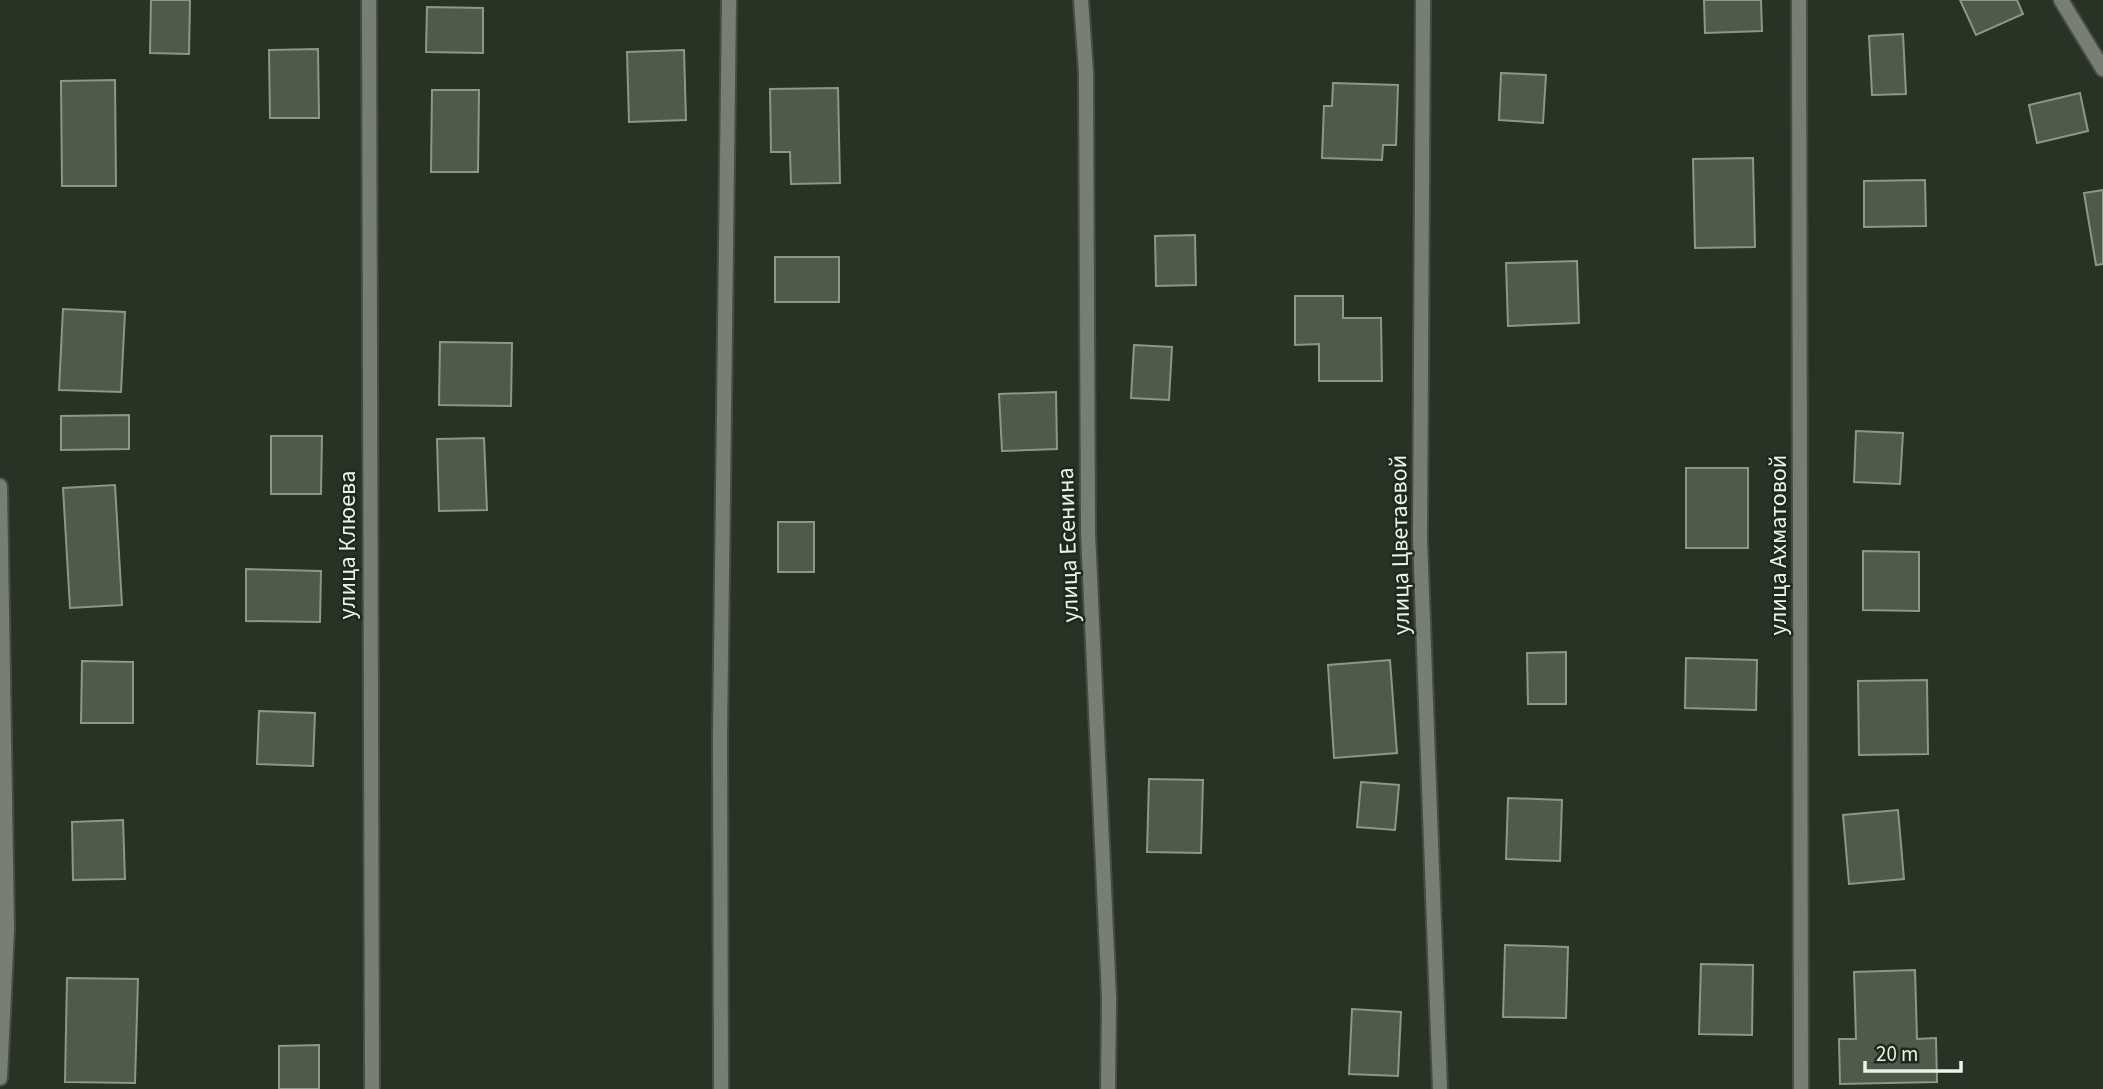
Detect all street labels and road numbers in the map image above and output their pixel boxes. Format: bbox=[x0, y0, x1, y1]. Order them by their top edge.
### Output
street label: улица Цветаевой bbox=[1381, 454, 1419, 636]
street label: улица Ахматовой bbox=[1761, 455, 1796, 635]
street label: улица Есенина bbox=[1048, 467, 1088, 623]
street label: улица Клюева bbox=[330, 471, 365, 619]

